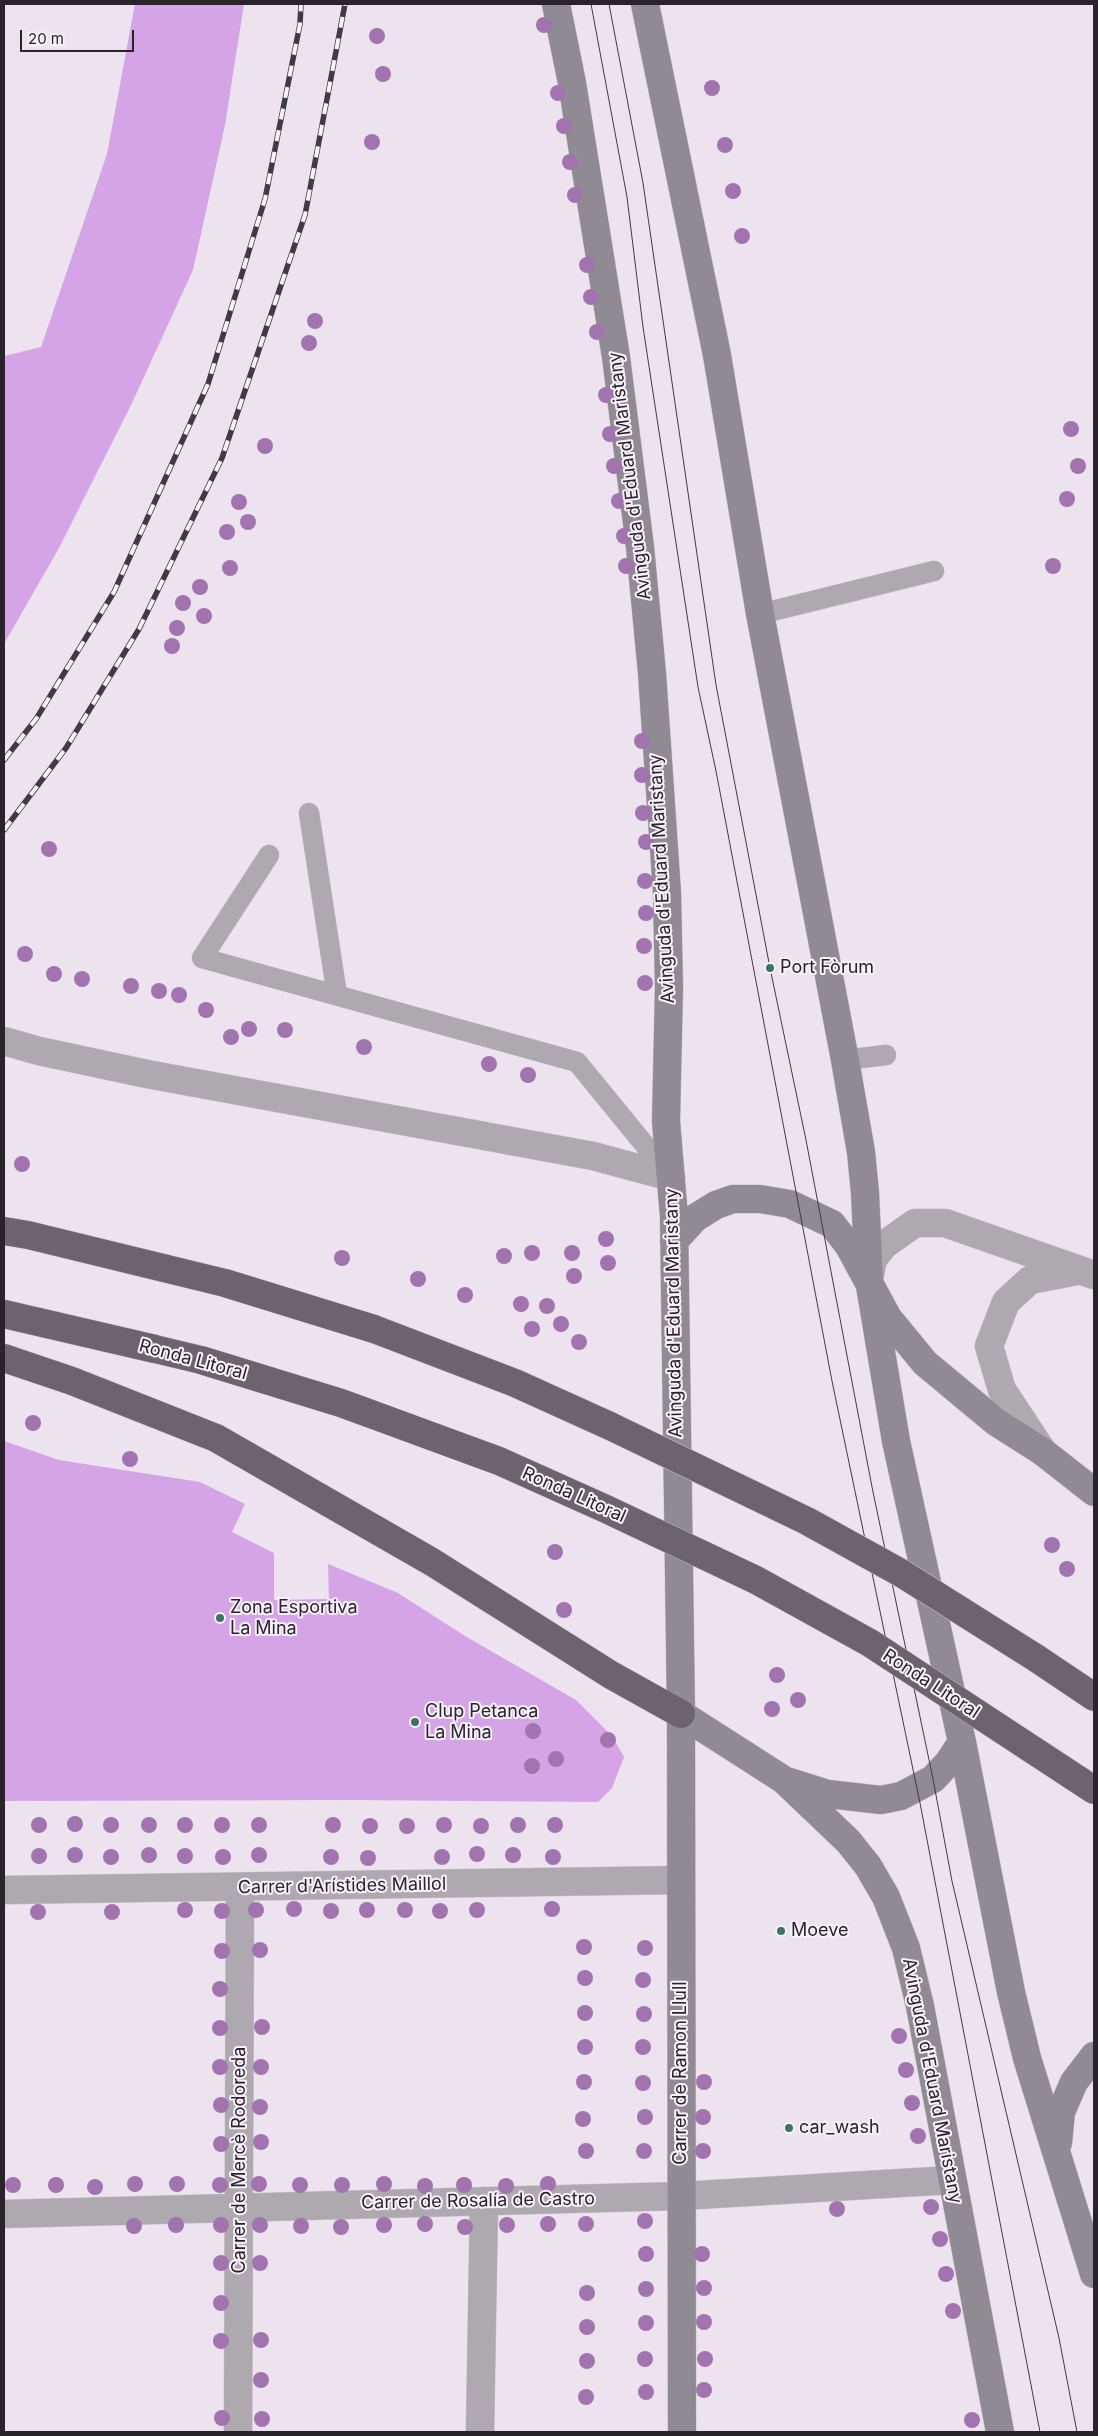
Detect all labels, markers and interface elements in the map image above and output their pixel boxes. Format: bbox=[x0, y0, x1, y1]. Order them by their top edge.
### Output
scale bar bbox=[22, 20, 136, 52]
text: 20 m bbox=[28, 29, 64, 48]
street label: Avinguda d'Eduard Maristany bbox=[604, 351, 656, 601]
street label: Avinguda d'Eduard Maristany bbox=[645, 754, 679, 1004]
place label: Port Fòrum bbox=[780, 957, 874, 979]
marker: Port Fòrum bbox=[764, 962, 776, 974]
street label: Avinguda d'Eduard Maristany bbox=[661, 1188, 687, 1438]
street label: Ronda Litoral bbox=[136, 1335, 250, 1385]
street label: Ronda Litoral bbox=[519, 1463, 629, 1527]
place label: Zona Esportiva La Mina bbox=[230, 1597, 357, 1640]
marker: Zona Esportiva La Mina bbox=[214, 1612, 226, 1624]
street label: Ronda Litoral bbox=[878, 1645, 984, 1723]
place label: Clup Petanca La Mina bbox=[425, 1701, 538, 1744]
marker: Clup Petanca La Mina bbox=[409, 1716, 421, 1728]
street label: Carrer d'Arístides Maillol bbox=[238, 1873, 446, 1899]
place label: Moeve bbox=[791, 1920, 848, 1942]
marker: Moeve bbox=[775, 1925, 787, 1937]
street label: Avinguda d'Eduard Maristany bbox=[898, 1956, 966, 2206]
street label: Carrer de Ramon Llull bbox=[670, 1981, 692, 2165]
street label: Carrer de Mercè Rodoreda bbox=[229, 2047, 251, 2273]
place label: car_wash bbox=[799, 2117, 880, 2139]
marker: car_wash bbox=[783, 2122, 795, 2134]
street label: Carrer de Rosalía de Castro bbox=[361, 2188, 595, 2214]

